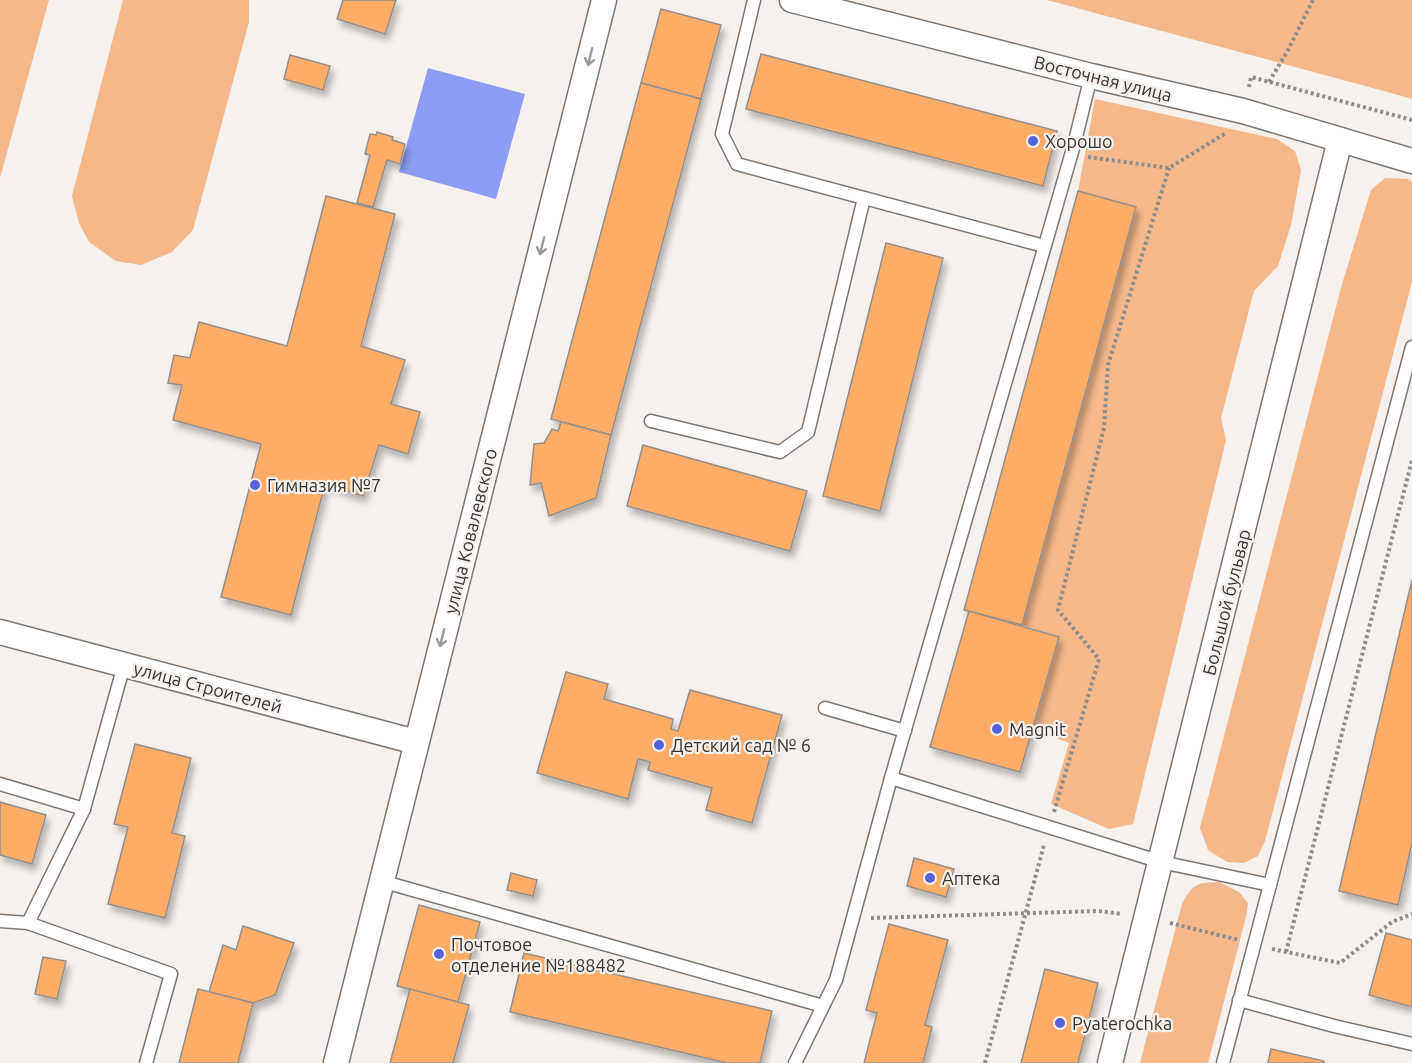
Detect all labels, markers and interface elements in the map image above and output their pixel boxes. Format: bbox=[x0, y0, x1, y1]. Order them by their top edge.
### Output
one-way arrow bbox=[584, 47, 595, 66]
street label: Восточная улица bbox=[1032, 51, 1174, 105]
place label: Хорошо bbox=[1045, 131, 1113, 151]
marker: Хорошо bbox=[1026, 134, 1040, 148]
one-way arrow bbox=[536, 236, 547, 255]
street label: улица Ковалевского bbox=[440, 446, 500, 616]
place label: Гимназия №7 bbox=[267, 475, 381, 495]
marker: Гимназия №7 bbox=[248, 478, 262, 492]
street label: Большой бульвар bbox=[1198, 527, 1254, 677]
one-way arrow bbox=[436, 628, 448, 647]
street label: улица Строителей bbox=[132, 658, 284, 716]
place label: Magnit bbox=[1009, 719, 1066, 739]
marker: Magnit bbox=[990, 722, 1004, 736]
place label: Детский сад № 6 bbox=[671, 735, 811, 755]
marker: Детский сад № 6 bbox=[652, 738, 666, 752]
place label: Аптека bbox=[942, 868, 1000, 888]
marker: Аптека bbox=[923, 871, 937, 885]
place label: Почтовое отделение №188482 bbox=[451, 934, 626, 975]
marker: Почтовое отделение №188482 bbox=[432, 947, 446, 961]
place label: Pyaterochka bbox=[1072, 1013, 1172, 1033]
marker: Pyaterochka bbox=[1053, 1016, 1067, 1030]

